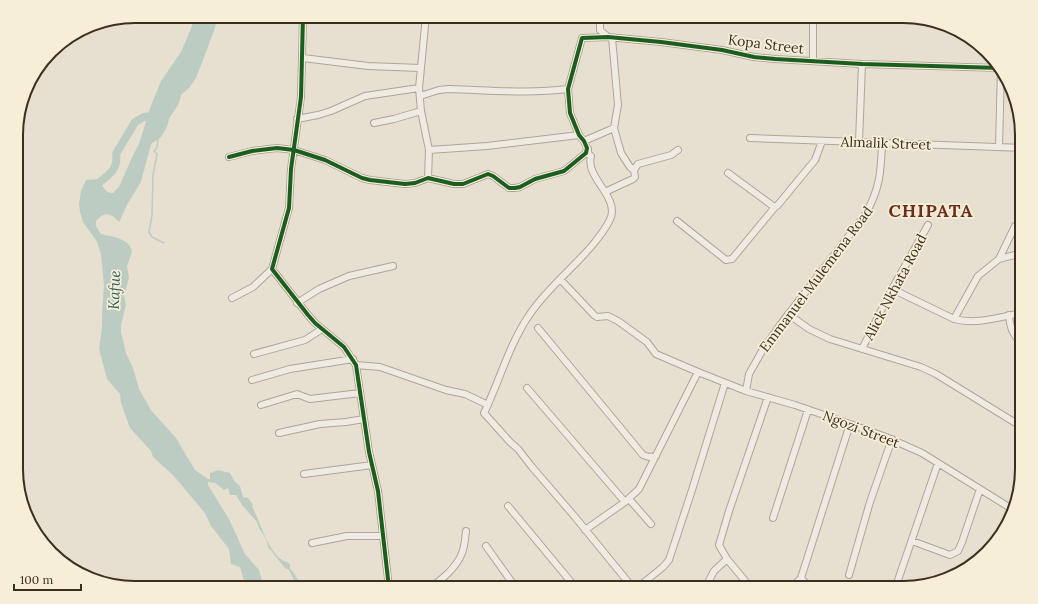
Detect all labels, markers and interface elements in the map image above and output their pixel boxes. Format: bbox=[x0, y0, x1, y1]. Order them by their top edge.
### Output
street label: Kopa Street bbox=[727, 30, 806, 58]
street label: Almalik Street bbox=[839, 132, 932, 154]
district label: CHIPATA bbox=[888, 199, 974, 222]
street label: Emmanuel Mulemena Road bbox=[755, 203, 877, 355]
street label: Alick Nkhata Road bbox=[859, 231, 931, 344]
water label: Kafue bbox=[104, 270, 124, 310]
street label: Ngozi Street bbox=[820, 406, 903, 452]
scale bar bbox=[14, 566, 81, 592]
text: 100 m bbox=[20, 572, 53, 587]

